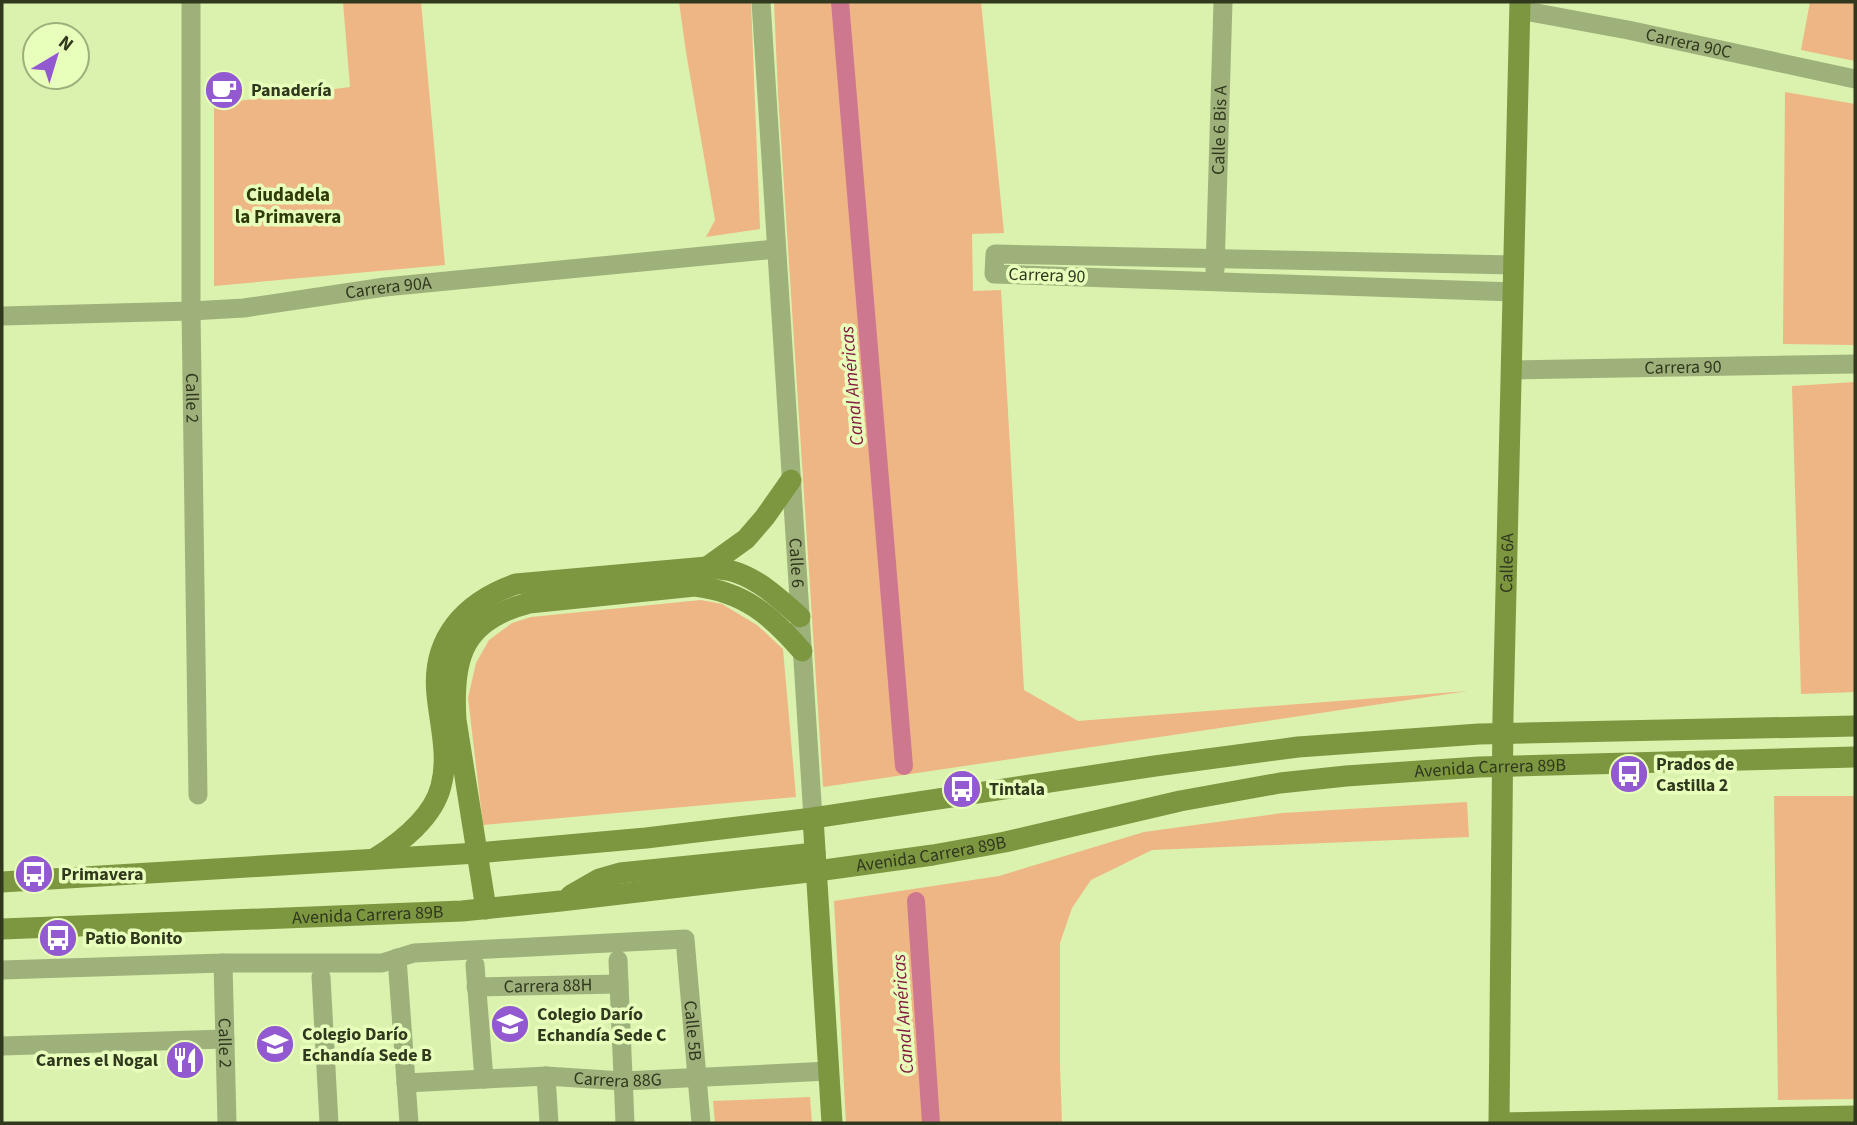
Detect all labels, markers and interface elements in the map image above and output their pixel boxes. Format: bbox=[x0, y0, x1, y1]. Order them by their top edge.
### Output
north arrow bbox=[21, 21, 91, 91]
street label: Carrera 90C bbox=[1643, 22, 1734, 65]
text: N bbox=[52, 29, 79, 58]
cafe icon: Panadería bbox=[203, 69, 245, 111]
place label: Panadería bbox=[251, 78, 332, 103]
street label: Calle 6 Bis A bbox=[1206, 85, 1234, 175]
district label: Ciudadela la Primavera bbox=[235, 182, 341, 231]
street label: Carrera 90 bbox=[1008, 262, 1086, 289]
street label: Carrera 90A bbox=[344, 271, 433, 306]
water label: Canal Américas bbox=[834, 324, 871, 447]
street label: Carrera 90 bbox=[1644, 354, 1722, 381]
street label: Calle 2 bbox=[179, 373, 205, 423]
street label: Calle 6A bbox=[1494, 533, 1520, 593]
street label: Calle 6 bbox=[782, 537, 810, 589]
place label: Prados de Castilla 2 bbox=[1656, 752, 1734, 798]
street label: Avenida Carrera 89B bbox=[1414, 753, 1566, 784]
bus stop icon: Prados de Castilla 2 bbox=[1608, 753, 1650, 795]
bus stop icon: Tintala bbox=[941, 768, 983, 810]
place label: Tintala bbox=[989, 777, 1045, 802]
street label: Avenida Carrera 89B bbox=[855, 830, 1008, 878]
bus stop icon: Primavera bbox=[13, 853, 55, 895]
place label: Primavera bbox=[61, 862, 144, 887]
street label: Avenida Carrera 89B bbox=[292, 900, 444, 931]
bus stop icon: Patio Bonito bbox=[37, 917, 79, 959]
place label: Patio Bonito bbox=[85, 926, 182, 951]
water label: Canal Américas bbox=[886, 953, 921, 1075]
street label: Carrera 88H bbox=[503, 973, 593, 999]
street label: Calle 5B bbox=[677, 999, 708, 1062]
place label: Colegio Darío Echandía Sede C bbox=[537, 1002, 667, 1048]
school or university icon: Colegio Darío Echandía Sede C bbox=[489, 1003, 531, 1045]
street label: Calle 2 bbox=[211, 1018, 238, 1068]
place label: Colegio Darío Echandía Sede B bbox=[302, 1022, 432, 1068]
school or university icon: Colegio Darío Echandía Sede B bbox=[254, 1023, 296, 1065]
restaurant icon: Carnes el Nogal bbox=[164, 1039, 206, 1081]
place label: Carnes el Nogal bbox=[36, 1048, 158, 1073]
street label: Carrera 88G bbox=[573, 1066, 662, 1094]

